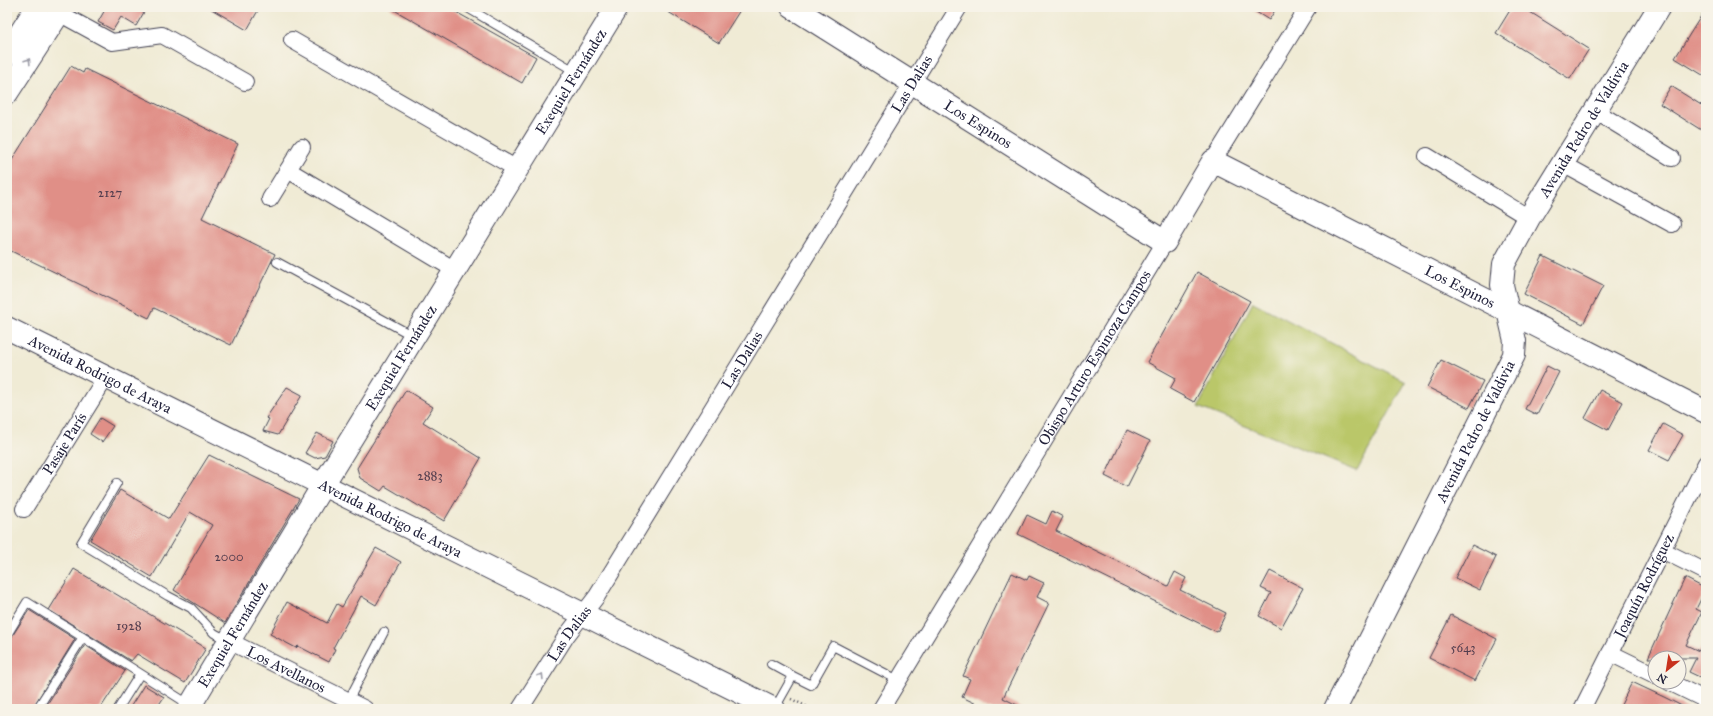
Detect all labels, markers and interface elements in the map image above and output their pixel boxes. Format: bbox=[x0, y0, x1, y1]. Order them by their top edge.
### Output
street label: Exequiel Fernández bbox=[532, 25, 610, 138]
street label: Las Dalias bbox=[887, 52, 936, 116]
street label: Avenida Pedro de Valdivia bbox=[1535, 57, 1633, 201]
one-way arrow bbox=[23, 58, 31, 65]
street label: Los Espinos bbox=[941, 96, 1015, 152]
house number: 2127 bbox=[98, 185, 122, 201]
street label: Los Espinos bbox=[1422, 261, 1498, 312]
street label: Obispo Arturo Espinoza Campos bbox=[1034, 267, 1155, 449]
street label: Exequiel Fernández bbox=[362, 301, 441, 414]
street label: Las Dalias bbox=[718, 328, 767, 392]
street label: Avenida Rodrigo de Araya bbox=[25, 331, 175, 418]
street label: Avenida Pedro de Valdivia bbox=[1432, 357, 1519, 506]
street label: Pasaje París bbox=[39, 409, 91, 478]
house number: 2883 bbox=[417, 468, 443, 484]
street label: Avenida Rodrigo de Araya bbox=[315, 475, 466, 562]
street label: Joaquín Rodríguez bbox=[1609, 531, 1678, 643]
house number: 2000 bbox=[214, 549, 244, 565]
street label: Exequiel Fernández bbox=[194, 578, 272, 691]
street label: Las Dalias bbox=[543, 602, 595, 665]
house number: 1928 bbox=[116, 618, 142, 634]
house number: 5643 bbox=[1450, 640, 1476, 656]
street label: Los Avellanos bbox=[244, 642, 329, 697]
north arrow bbox=[1647, 650, 1687, 690]
text: N bbox=[1654, 670, 1670, 686]
one-way arrow bbox=[536, 673, 544, 680]

